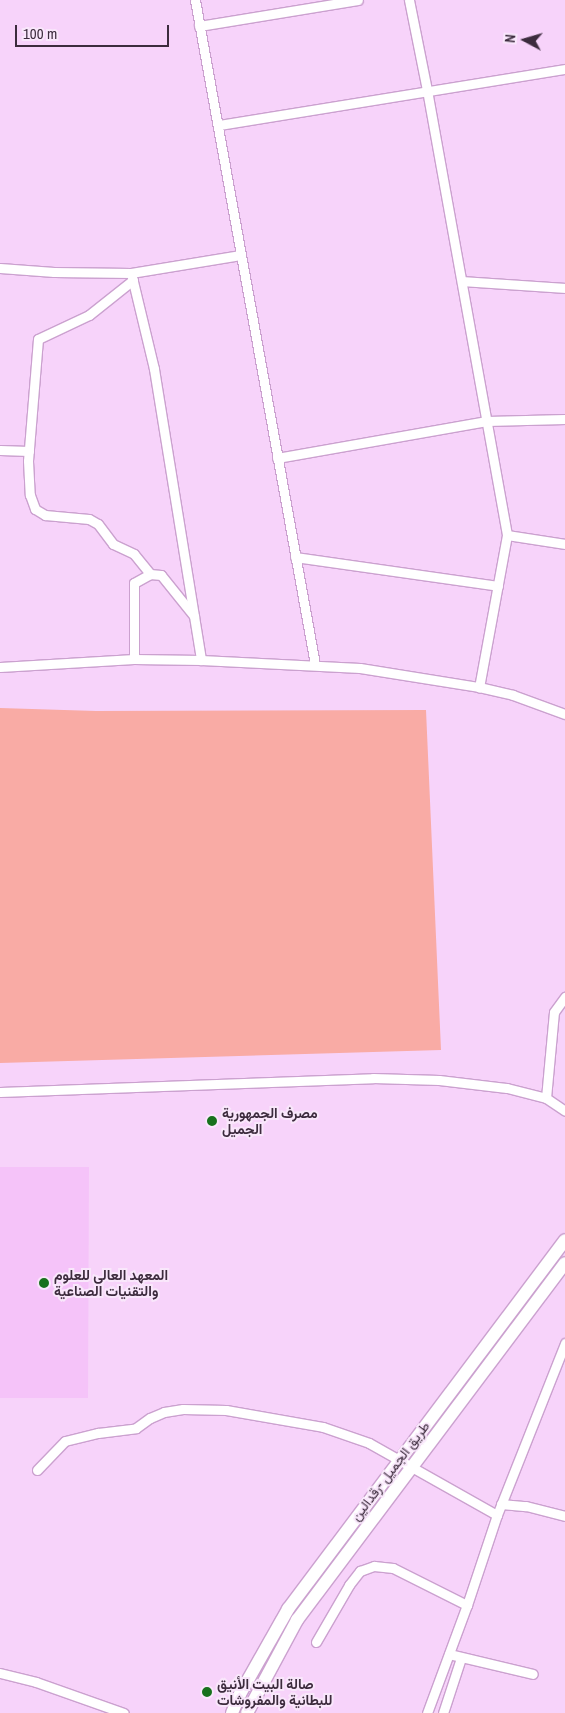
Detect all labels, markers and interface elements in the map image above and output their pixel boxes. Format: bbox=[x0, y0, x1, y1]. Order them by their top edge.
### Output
scale bar bbox=[18, 15, 171, 47]
north arrow bbox=[500, 15, 550, 65]
text: 100 m bbox=[23, 23, 57, 44]
text: N bbox=[501, 33, 519, 44]
place label: مصرف الجمهورية الجميل bbox=[222, 1105, 318, 1138]
marker: مصرف الجمهورية الجميل bbox=[206, 1115, 218, 1127]
place label: المعهد العالي للعلوم والتقنيات الصناعية bbox=[54, 1267, 168, 1300]
marker: المعهد العالي للعلوم والتقنيات الصناعية bbox=[38, 1277, 50, 1289]
street label: طريق الجميل -رقدالين bbox=[347, 1418, 433, 1524]
place label: صالة البيت الأنيق للبطانية والمفروشات bbox=[217, 1676, 332, 1708]
marker: صالة البيت الأنيق للبطانية والمفروشات bbox=[201, 1686, 213, 1698]

